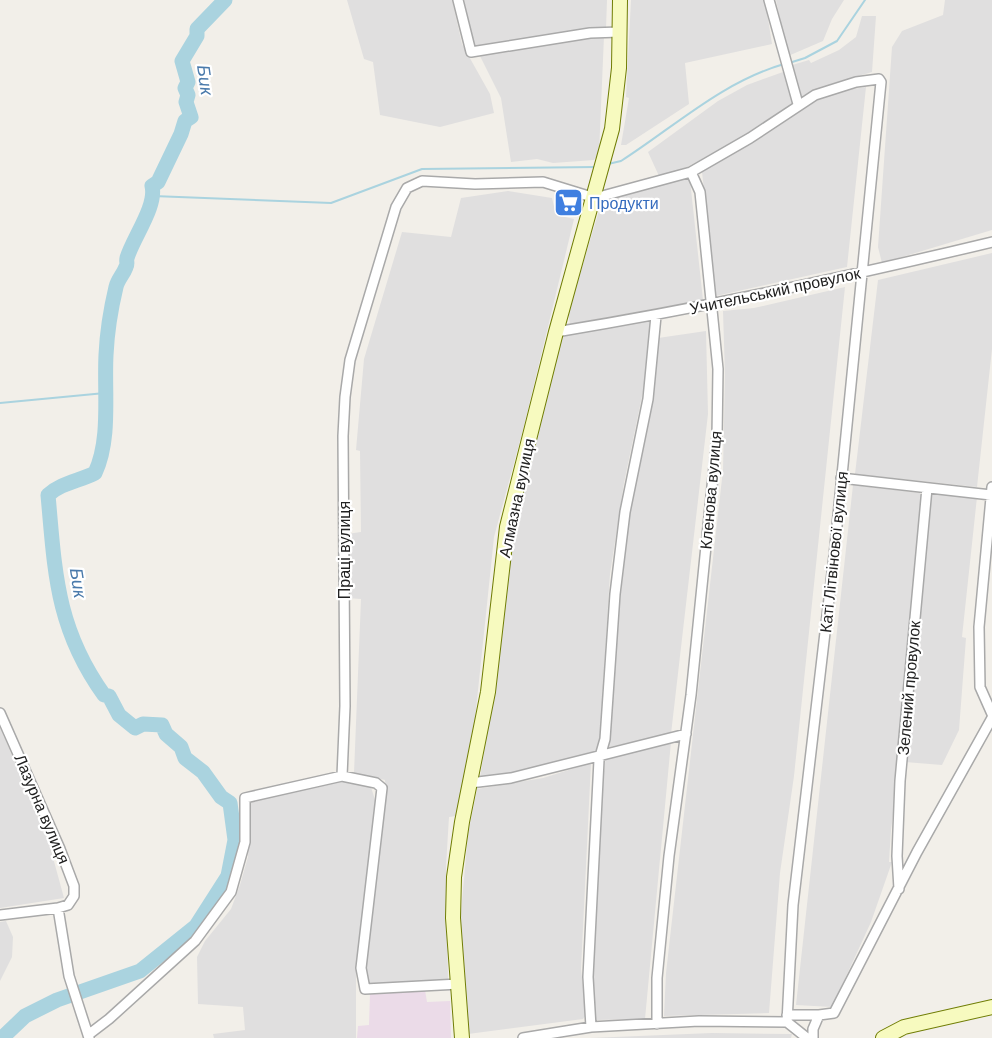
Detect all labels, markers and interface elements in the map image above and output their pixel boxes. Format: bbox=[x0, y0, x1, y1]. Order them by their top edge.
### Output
water label: Бик bbox=[193, 64, 217, 98]
supermarket icon: Продукти bbox=[552, 187, 584, 219]
place label: Продукти bbox=[589, 195, 659, 212]
street label: Учительський провулок bbox=[688, 264, 863, 317]
street label: Кленова вулиця bbox=[697, 430, 725, 550]
street label: Алмазна вулиця bbox=[496, 437, 538, 559]
street label: Каті Літвінової вулиця bbox=[817, 470, 851, 634]
street label: Праці вулиця bbox=[336, 501, 353, 599]
water label: Бик bbox=[66, 567, 90, 601]
street label: Зелений провулок bbox=[895, 619, 923, 756]
street label: Лазурна вулиця bbox=[11, 752, 73, 866]

